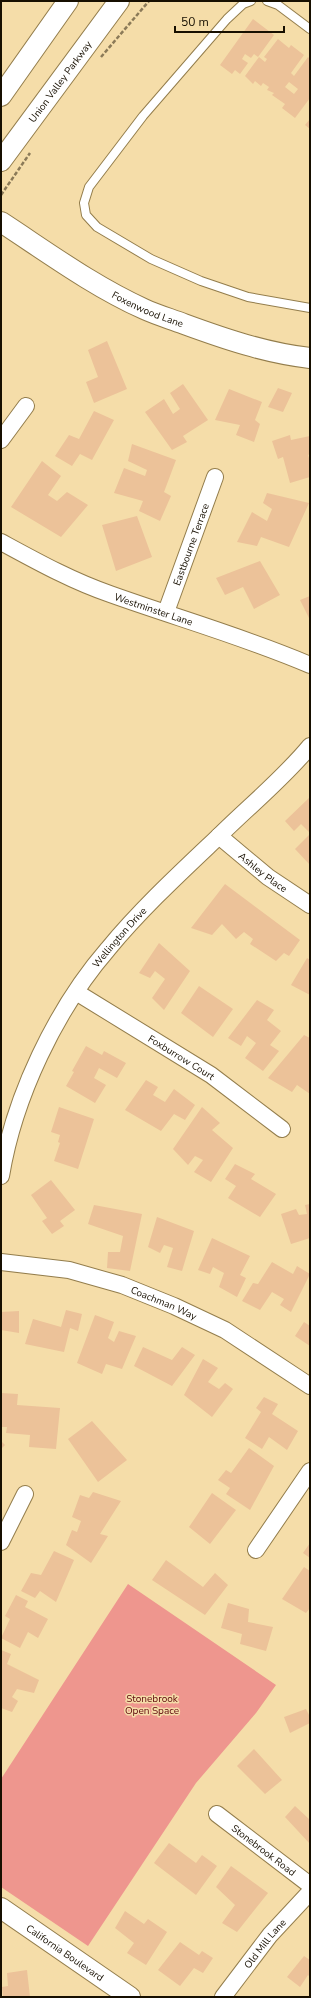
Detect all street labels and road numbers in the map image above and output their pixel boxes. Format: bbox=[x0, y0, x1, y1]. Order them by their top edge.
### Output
street label: Union Valley Parkway bbox=[26, 38, 96, 126]
street label: Foxenwood Lane bbox=[109, 288, 185, 331]
street label: Eastbourne Terrace bbox=[170, 502, 213, 588]
street label: Westminster Lane bbox=[112, 590, 194, 630]
street label: Ashley Place bbox=[235, 849, 290, 896]
street label: Wellington Drive bbox=[89, 904, 150, 971]
street label: Foxburrow Court bbox=[145, 1032, 218, 1084]
street label: Coachman Way bbox=[128, 1283, 200, 1324]
street label: Stonebrook Road bbox=[228, 1822, 298, 1880]
street label: Old Mill Lane bbox=[241, 1916, 290, 1972]
street label: California Boulevard bbox=[23, 1921, 106, 1985]

